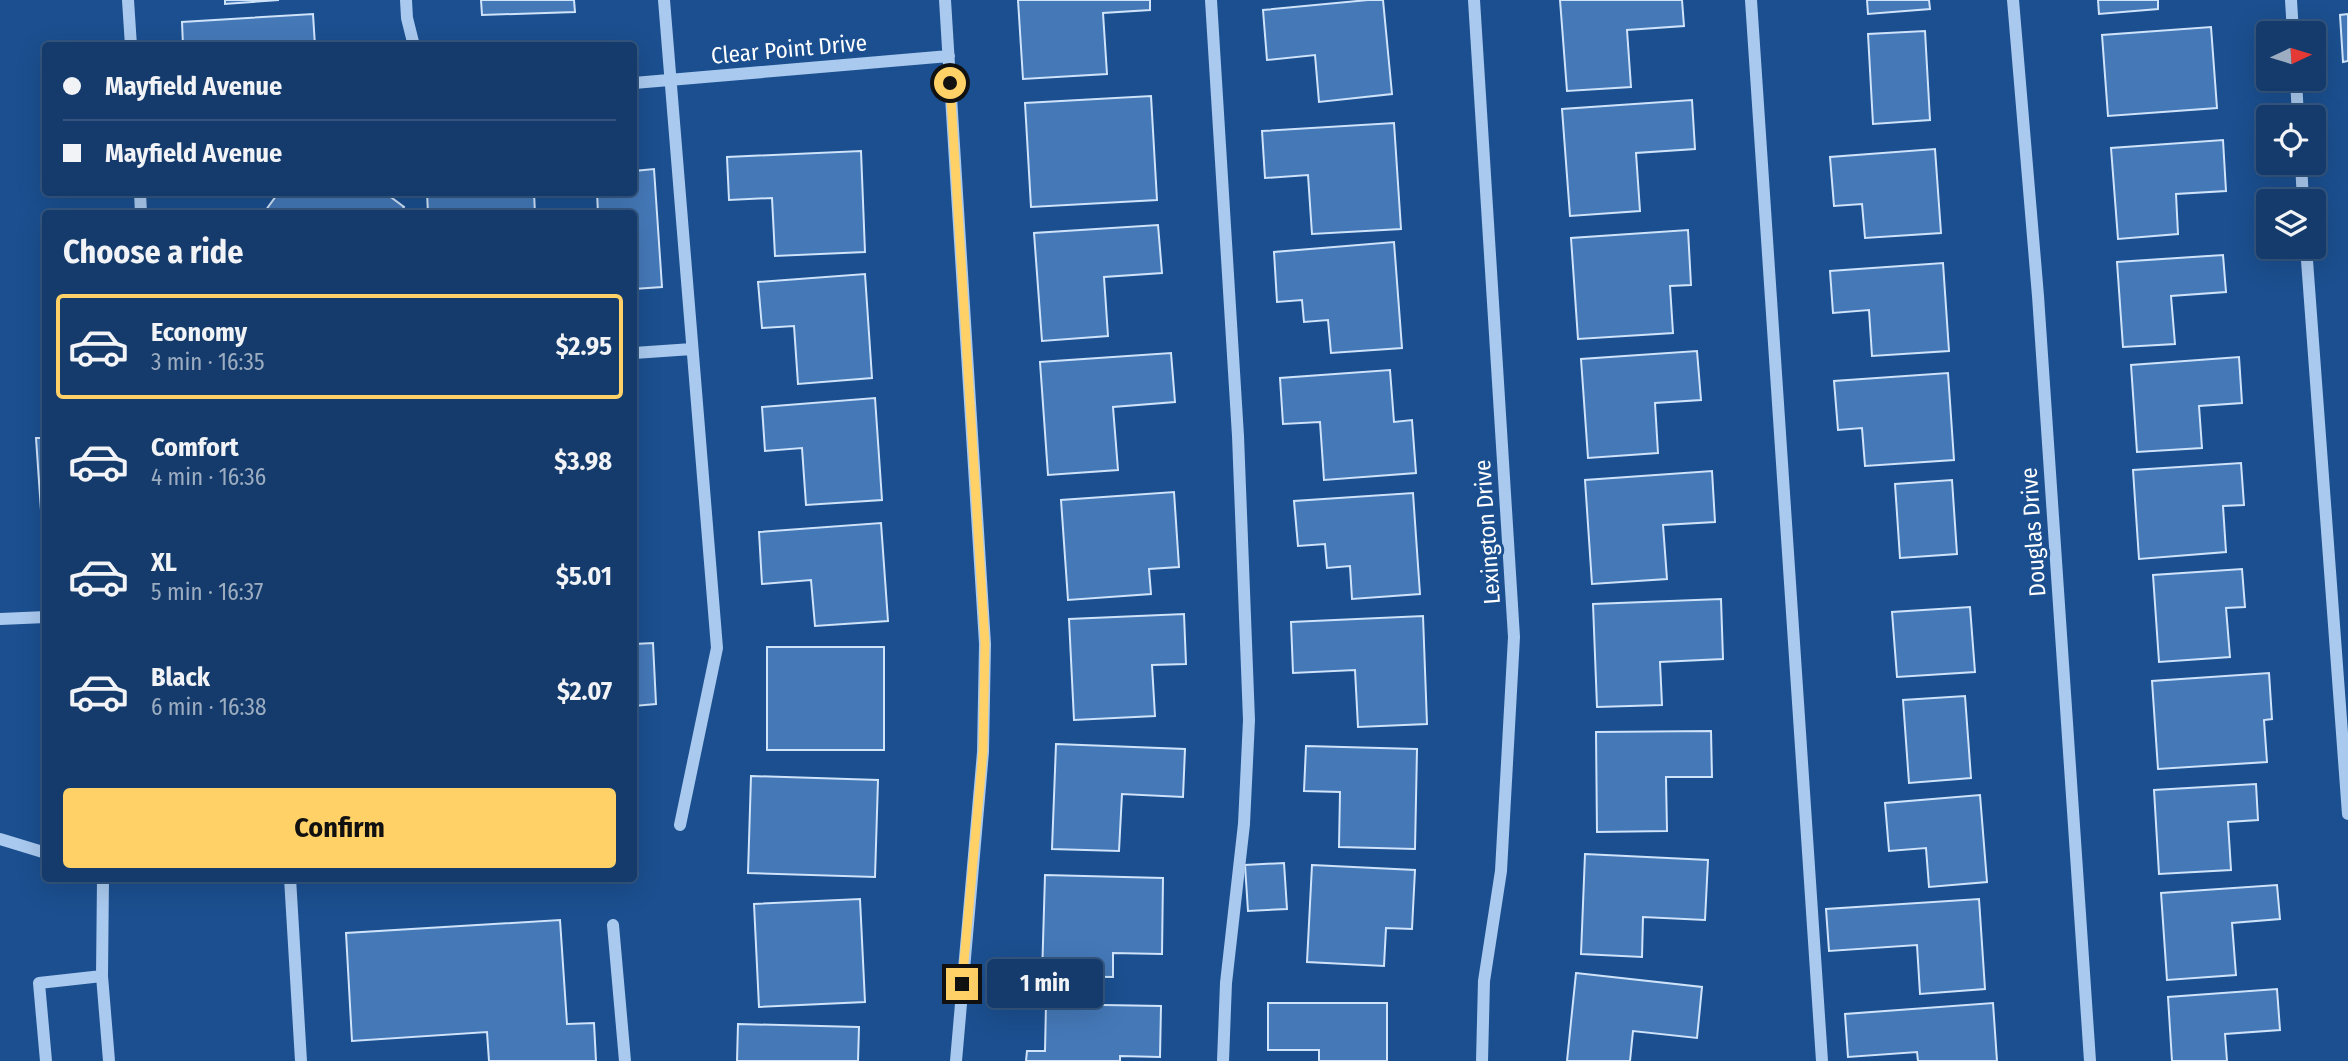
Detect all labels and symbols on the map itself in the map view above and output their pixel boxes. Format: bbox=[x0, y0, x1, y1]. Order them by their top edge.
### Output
north arrow bbox=[2256, 21, 2326, 91]
street label: Clear Point Drive bbox=[710, 28, 868, 70]
route start bbox=[934, 67, 966, 99]
street label: Lexington Drive bbox=[1468, 459, 1506, 605]
street label: Douglas Drive bbox=[2015, 467, 2051, 597]
callout: 1 min bbox=[986, 960, 1102, 1009]
route end bbox=[946, 968, 978, 1000]

